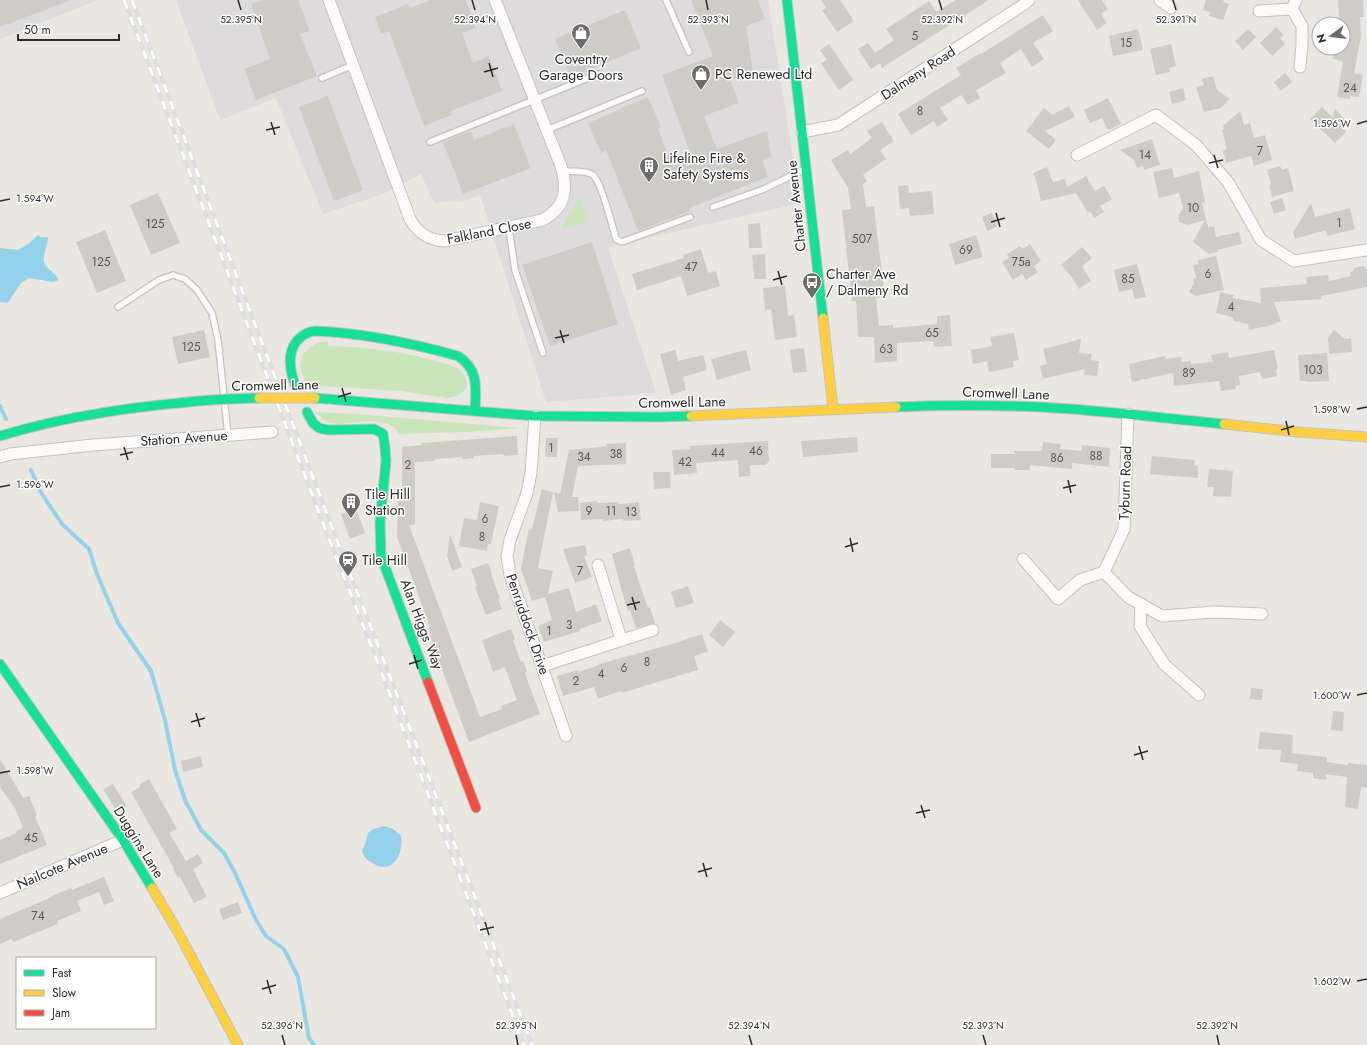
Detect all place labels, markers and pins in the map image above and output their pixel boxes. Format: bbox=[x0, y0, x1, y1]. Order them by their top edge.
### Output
shop icon: Coventry Garage Doors bbox=[570, 22, 592, 50]
place label: Coventry Garage Doors bbox=[539, 49, 623, 85]
shop icon: PC Renewed Ltd bbox=[690, 63, 712, 91]
place label: PC Renewed Ltd bbox=[715, 64, 812, 84]
place label: Lifeline Fire & Safety Systems bbox=[663, 148, 749, 184]
building icon: Lifeline Fire & Safety Systems bbox=[638, 155, 660, 183]
place label: Charter Ave / Dalmeny Rd bbox=[826, 264, 908, 300]
bus stop icon: Charter Ave / Dalmeny Rd bbox=[801, 271, 823, 299]
place label: Tile Hill Station bbox=[365, 484, 410, 520]
building icon: Tile Hill Station bbox=[340, 491, 362, 519]
station icon: Tile Hill bbox=[337, 549, 359, 577]
place label: Tile Hill bbox=[362, 550, 407, 570]

